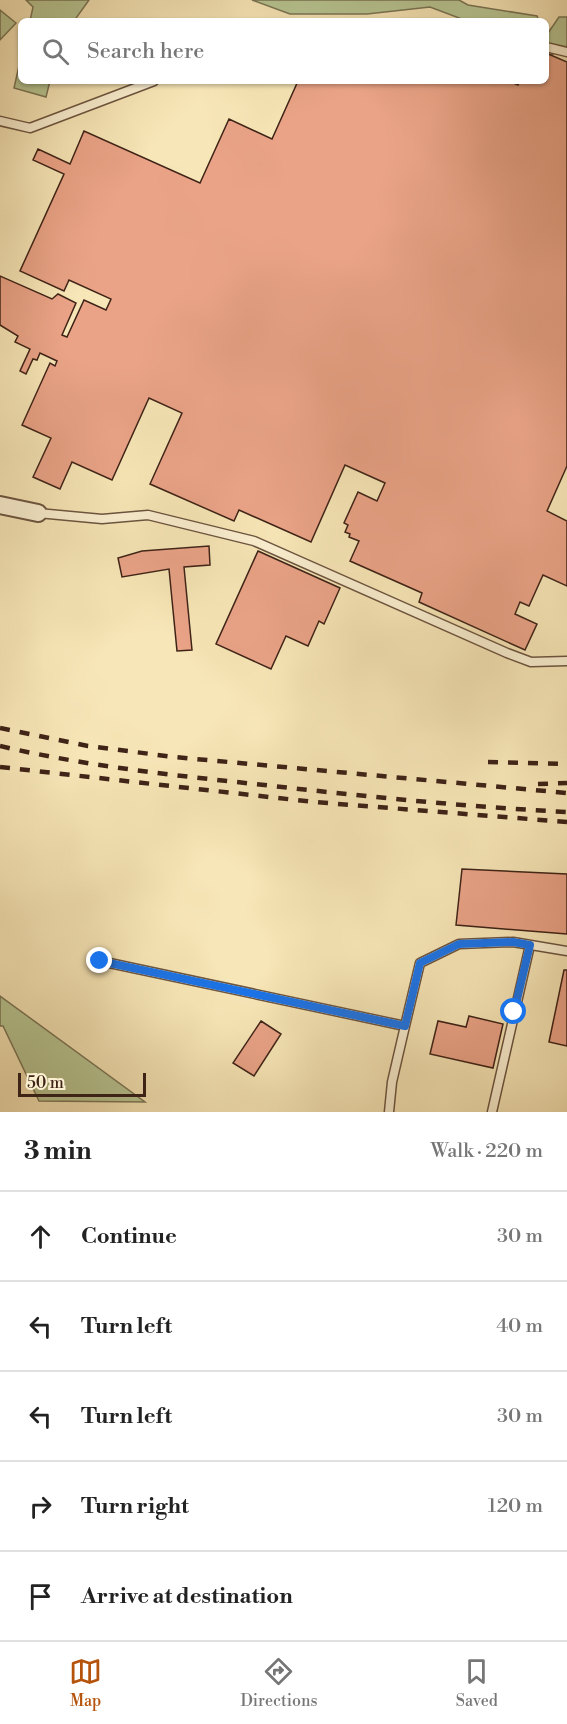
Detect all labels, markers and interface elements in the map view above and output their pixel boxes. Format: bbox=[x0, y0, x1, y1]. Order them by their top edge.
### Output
search box bbox=[18, 18, 549, 84]
icon: search bbox=[39, 35, 72, 68]
text: Search here bbox=[87, 38, 204, 65]
route end bbox=[86, 947, 112, 973]
route start bbox=[500, 998, 526, 1024]
scale bar bbox=[18, 1070, 146, 1098]
text: 50 m bbox=[27, 1073, 64, 1093]
text: 3 min bbox=[24, 1135, 92, 1167]
text: Walk · 220 m bbox=[430, 1139, 543, 1164]
icon: ahead bbox=[24, 1220, 57, 1253]
text: Continue bbox=[81, 1223, 177, 1250]
text: 30 m bbox=[497, 1224, 543, 1249]
icon: left bbox=[24, 1310, 57, 1343]
text: Turn left bbox=[81, 1313, 172, 1340]
text: 40 m bbox=[496, 1314, 543, 1339]
icon: left bbox=[24, 1400, 57, 1433]
text: Turn left bbox=[81, 1403, 172, 1430]
text: 30 m bbox=[497, 1404, 543, 1429]
icon: right bbox=[24, 1490, 57, 1523]
text: Turn right bbox=[81, 1493, 189, 1520]
text: 120 m bbox=[488, 1494, 543, 1519]
icon: arrive bbox=[24, 1580, 57, 1613]
text: Arrive at destination bbox=[81, 1583, 293, 1610]
tab: Map bbox=[69, 1655, 102, 1711]
tab: Directions bbox=[240, 1655, 318, 1711]
tab: Saved bbox=[456, 1655, 498, 1711]

